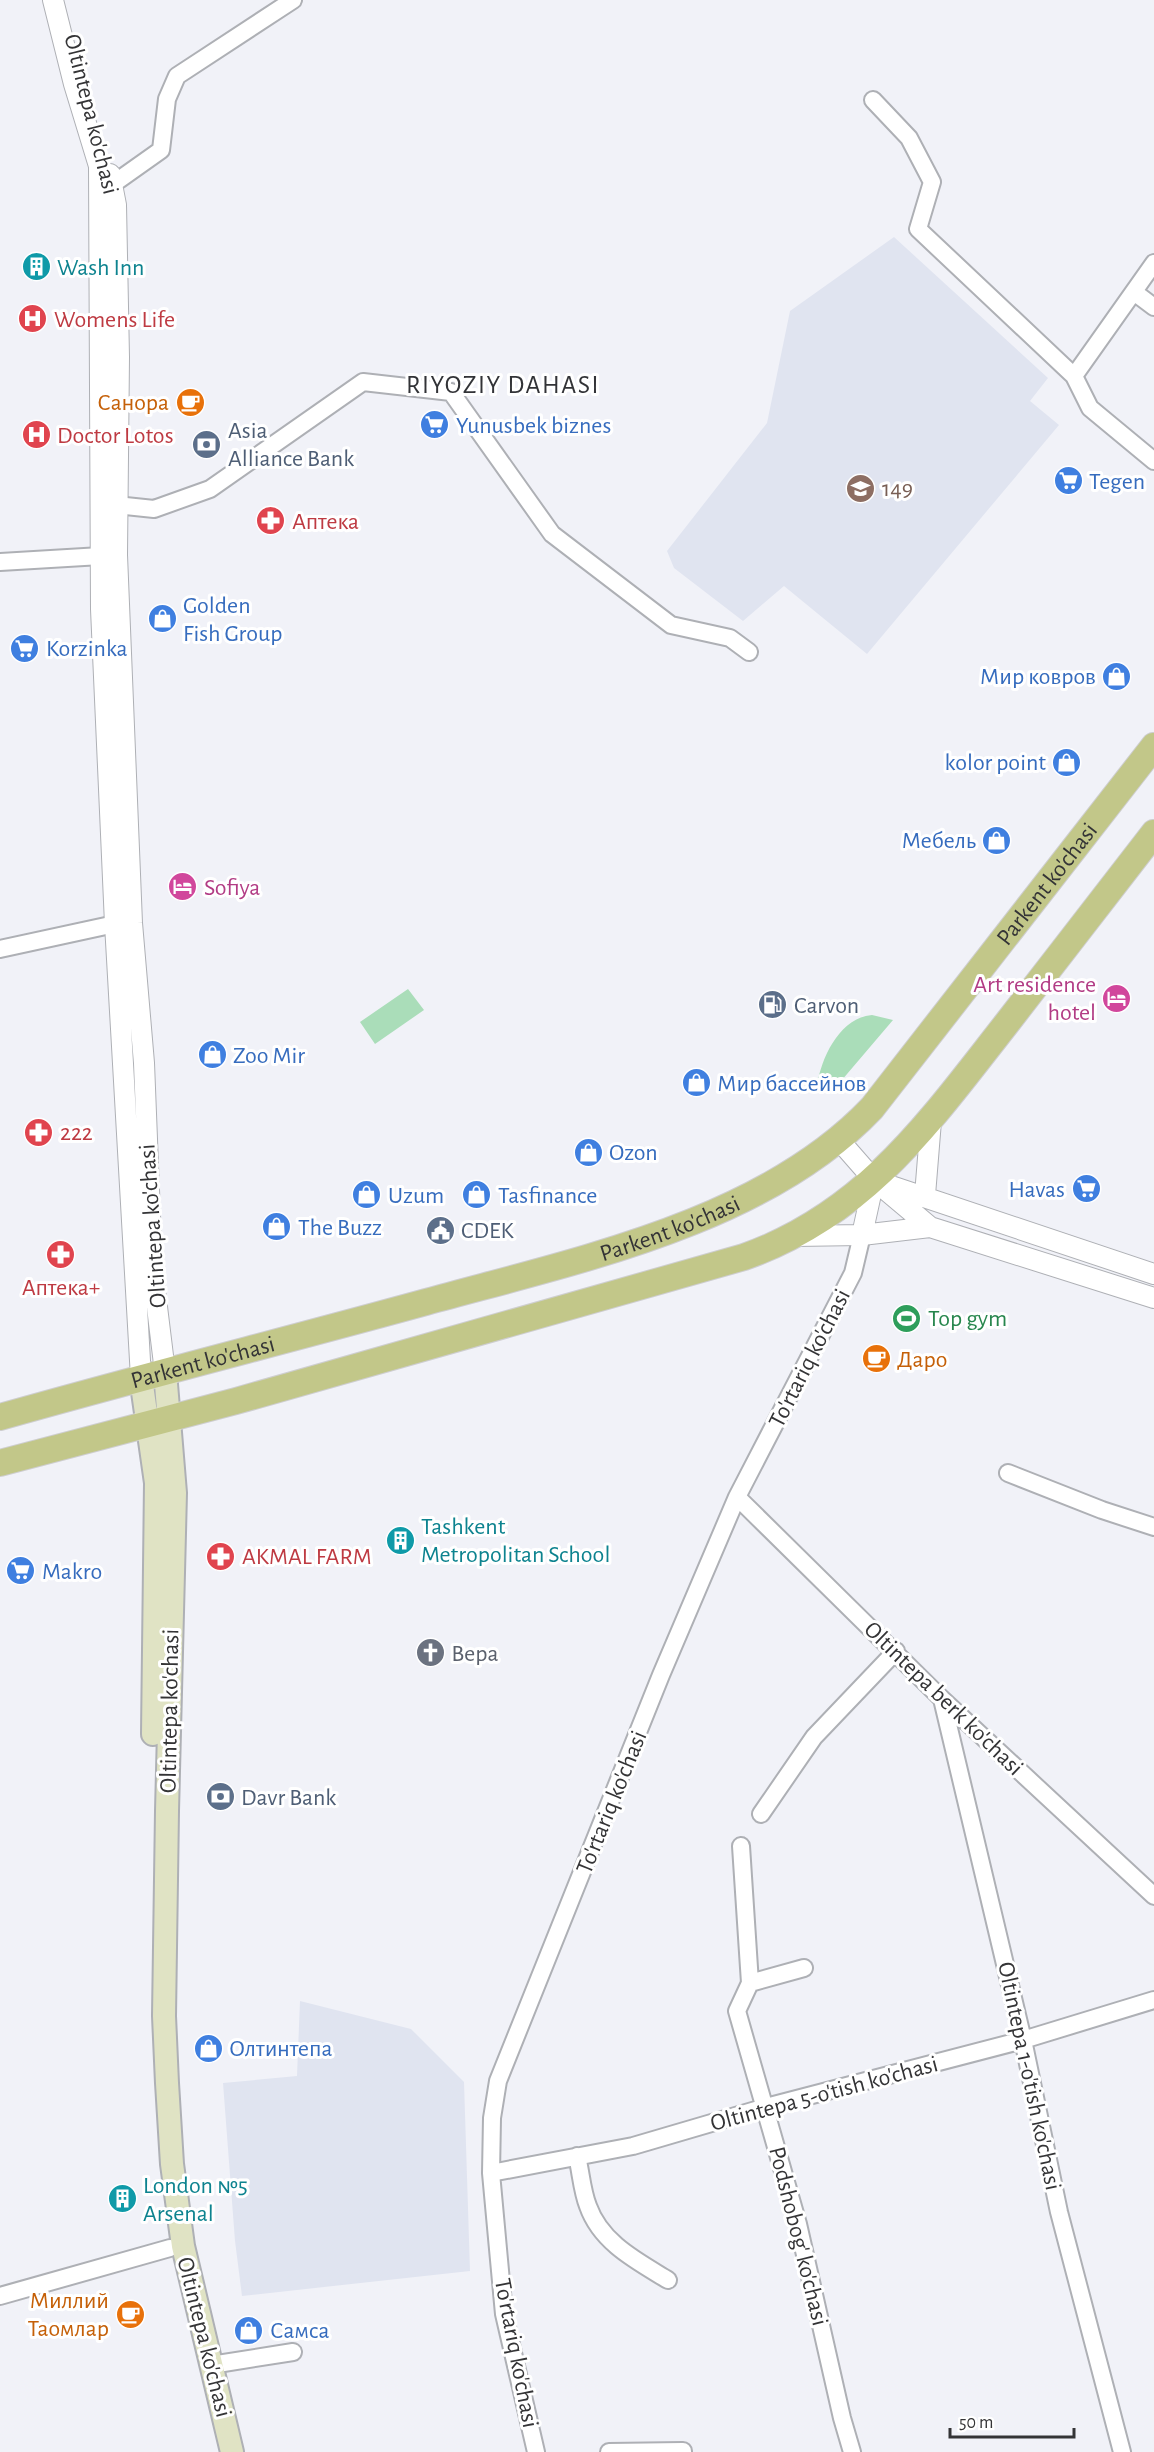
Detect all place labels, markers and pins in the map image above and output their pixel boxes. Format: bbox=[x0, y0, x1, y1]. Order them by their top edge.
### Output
building icon: Wash Inn bbox=[20, 251, 52, 283]
place label: Wash Inn bbox=[57, 256, 144, 280]
hospital icon: Womens Life bbox=[17, 303, 49, 335]
place label: Womens Life bbox=[54, 308, 175, 332]
cafe icon: Санора bbox=[174, 386, 206, 418]
place label: Санора bbox=[97, 391, 169, 415]
supermarket icon: Yunusbek biznes bbox=[419, 409, 451, 441]
place label: Yunusbek biznes bbox=[456, 414, 611, 438]
hospital icon: Doctor Lotos bbox=[20, 419, 52, 451]
place label: Asia Alliance Bank bbox=[228, 419, 354, 471]
place label: Doctor Lotos bbox=[57, 424, 174, 448]
bank icon: Asia Alliance Bank bbox=[191, 428, 223, 460]
supermarket icon: Tegen bbox=[1052, 465, 1084, 497]
place label: Tegen bbox=[1089, 470, 1145, 494]
school or university icon: 149 bbox=[845, 472, 877, 504]
place label: 149 bbox=[882, 477, 913, 501]
pharmacy icon: Аптека bbox=[255, 505, 287, 537]
place label: Аптека bbox=[292, 510, 359, 534]
place label: Golden Fish Group bbox=[183, 594, 282, 646]
shop icon: Golden Fish Group bbox=[146, 603, 178, 635]
supermarket icon: Korzinka bbox=[9, 632, 41, 664]
place label: Korzinka bbox=[46, 637, 128, 661]
shop icon: Мир ковров bbox=[1101, 660, 1133, 692]
place label: Мир ковров bbox=[980, 665, 1096, 689]
shop icon: kolor point bbox=[1051, 746, 1083, 778]
place label: kolor point bbox=[945, 751, 1046, 775]
shop icon: Мебель bbox=[981, 824, 1013, 856]
place label: Мебель bbox=[902, 829, 976, 853]
hotel icon: Sofiya bbox=[167, 871, 199, 903]
place label: Sofiya bbox=[204, 876, 260, 900]
place label: Art residence hotel bbox=[973, 973, 1096, 1025]
hotel icon: Art residence hotel bbox=[1101, 982, 1133, 1014]
fuel station icon: Carvon bbox=[757, 989, 789, 1021]
place label: Carvon bbox=[794, 994, 859, 1018]
shop icon: Zoo Mir bbox=[196, 1039, 228, 1071]
place label: Zoo Mir bbox=[233, 1044, 305, 1068]
shop icon: Мир бассейнов bbox=[680, 1067, 712, 1099]
place label: Мир бассейнов bbox=[717, 1072, 866, 1096]
pharmacy icon: 222 bbox=[23, 1116, 55, 1148]
place label: 222 bbox=[60, 1121, 93, 1145]
shop icon: Ozon bbox=[572, 1136, 604, 1168]
place label: Ozon bbox=[609, 1141, 658, 1165]
supermarket icon: Havas bbox=[1070, 1173, 1102, 1205]
place label: Havas bbox=[1009, 1178, 1065, 1202]
shop icon: Uzum bbox=[351, 1179, 383, 1211]
shop icon: Tasfinance bbox=[461, 1179, 493, 1211]
place label: Uzum bbox=[388, 1184, 444, 1208]
place label: Tasfinance bbox=[498, 1184, 597, 1208]
shop icon: The Buzz bbox=[261, 1211, 293, 1243]
public building icon: CDEK bbox=[424, 1214, 456, 1246]
place label: The Buzz bbox=[298, 1216, 382, 1240]
place label: CDEK bbox=[461, 1219, 515, 1243]
pharmacy icon: Аптека+ bbox=[45, 1238, 77, 1270]
place label: Аптека+ bbox=[22, 1276, 100, 1300]
sports icon: Top gym bbox=[891, 1302, 923, 1334]
place label: Top gym bbox=[928, 1307, 1007, 1331]
cafe icon: Даро bbox=[860, 1343, 892, 1375]
place label: Даро bbox=[897, 1348, 947, 1372]
place label: Tashkent Metropolitan School bbox=[421, 1515, 610, 1567]
building icon: Tashkent Metropolitan School bbox=[384, 1524, 416, 1556]
pharmacy icon: AKMAL FARM bbox=[205, 1540, 237, 1572]
place label: AKMAL FARM bbox=[242, 1545, 372, 1569]
supermarket icon: Makro bbox=[5, 1555, 37, 1587]
place label: Makro bbox=[42, 1560, 102, 1584]
church icon: Вера bbox=[414, 1637, 446, 1669]
place label: Вера bbox=[451, 1642, 499, 1666]
bank icon: Davr Bank bbox=[204, 1781, 236, 1813]
place label: Davr Bank bbox=[241, 1786, 336, 1810]
shop icon: Олтинтепа bbox=[192, 2032, 224, 2064]
place label: Олтинтепа bbox=[229, 2037, 333, 2061]
place label: London №5 Arsenal bbox=[143, 2174, 248, 2226]
building icon: London №5 Arsenal bbox=[106, 2183, 138, 2215]
place label: Миллий Таомлар bbox=[28, 2289, 109, 2341]
cafe icon: Миллий Таомлар bbox=[114, 2298, 146, 2330]
shop icon: Самса bbox=[233, 2314, 265, 2346]
place label: Самса bbox=[270, 2319, 329, 2343]

